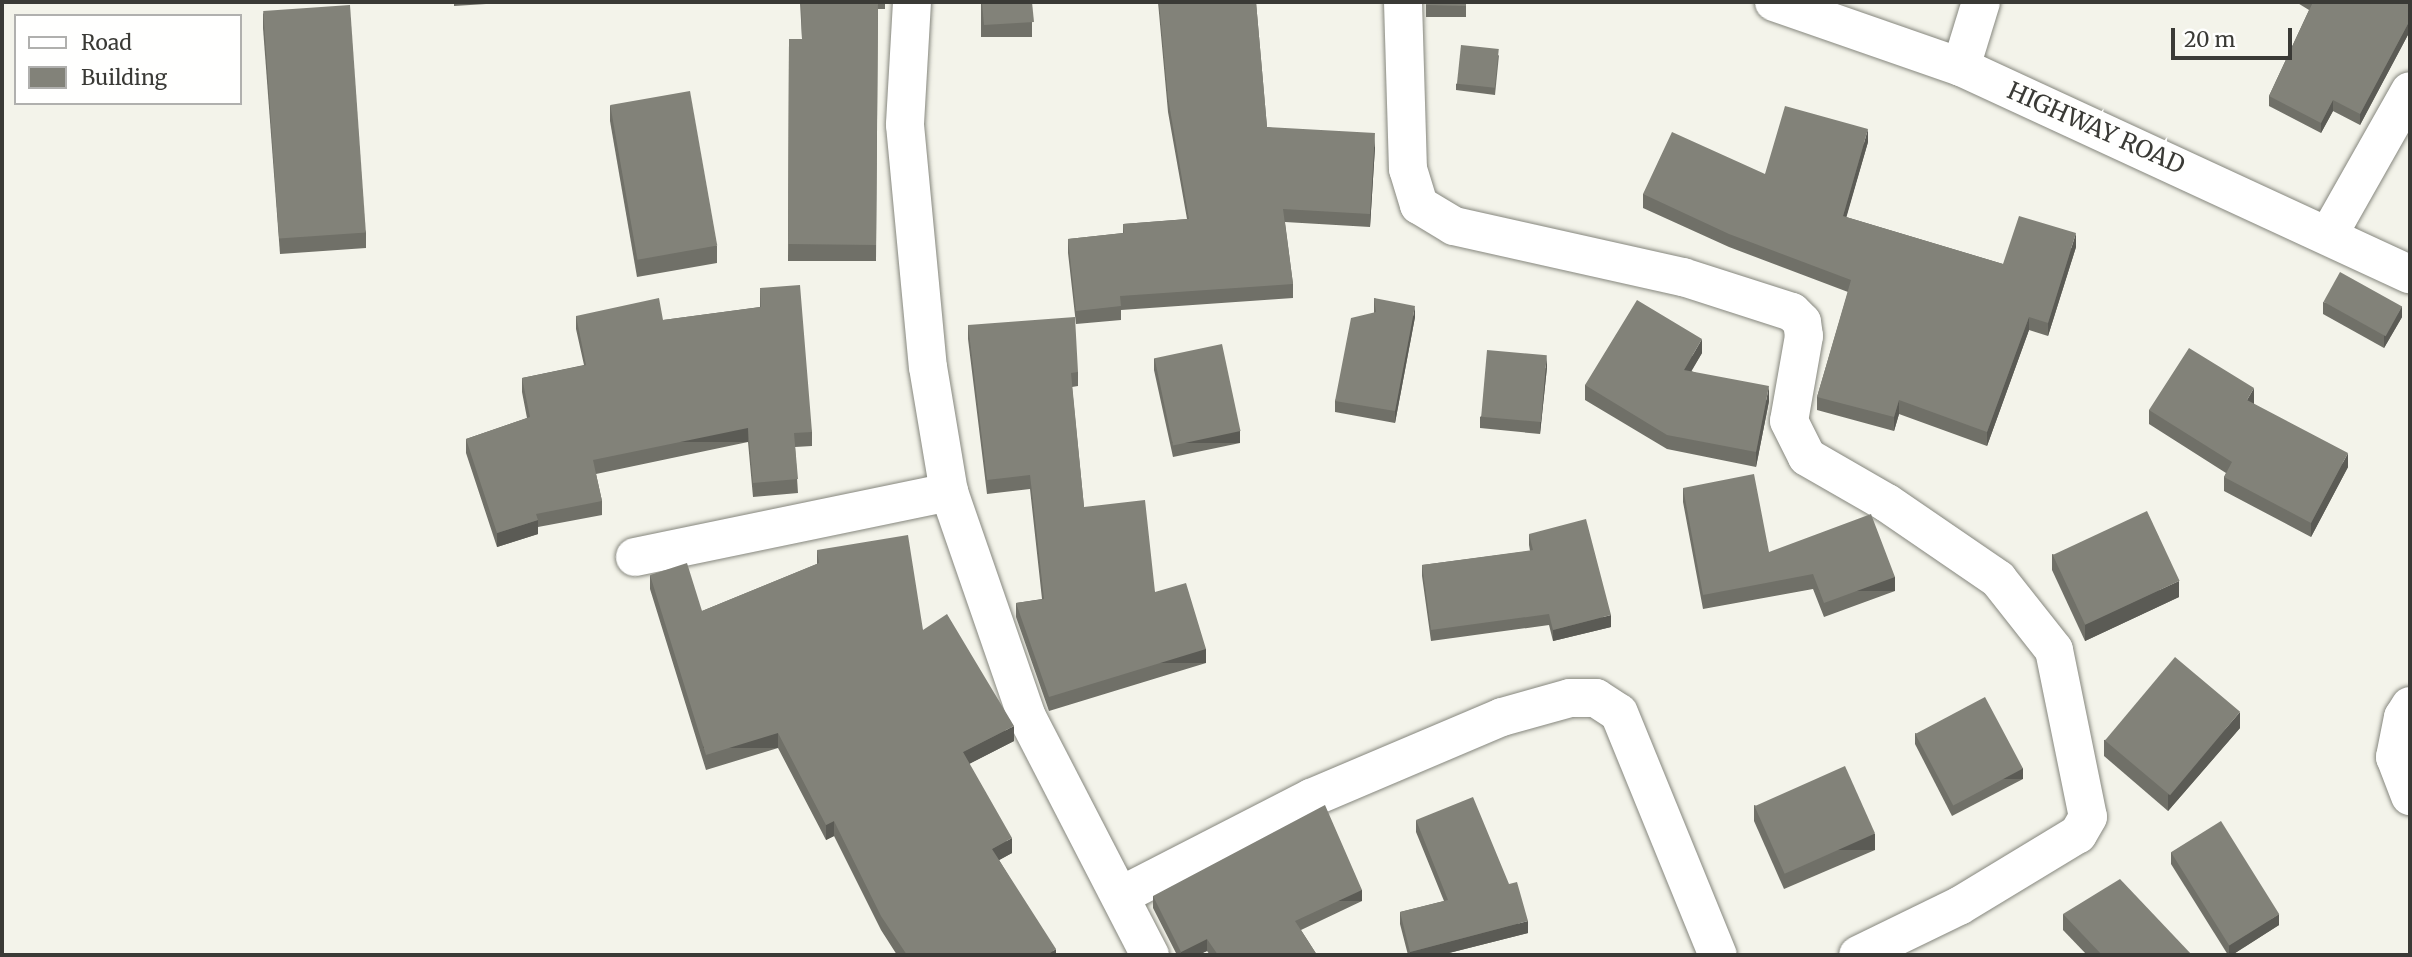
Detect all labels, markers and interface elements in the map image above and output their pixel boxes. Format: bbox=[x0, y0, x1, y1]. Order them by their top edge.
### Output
legend bbox=[14, 14, 242, 105]
scale bar bbox=[2174, 14, 2295, 58]
text: 20 m bbox=[2184, 26, 2235, 53]
text: Road bbox=[81, 29, 132, 56]
text: Building bbox=[81, 64, 167, 91]
street label: HIGHWAY ROAD bbox=[2003, 76, 2189, 180]

